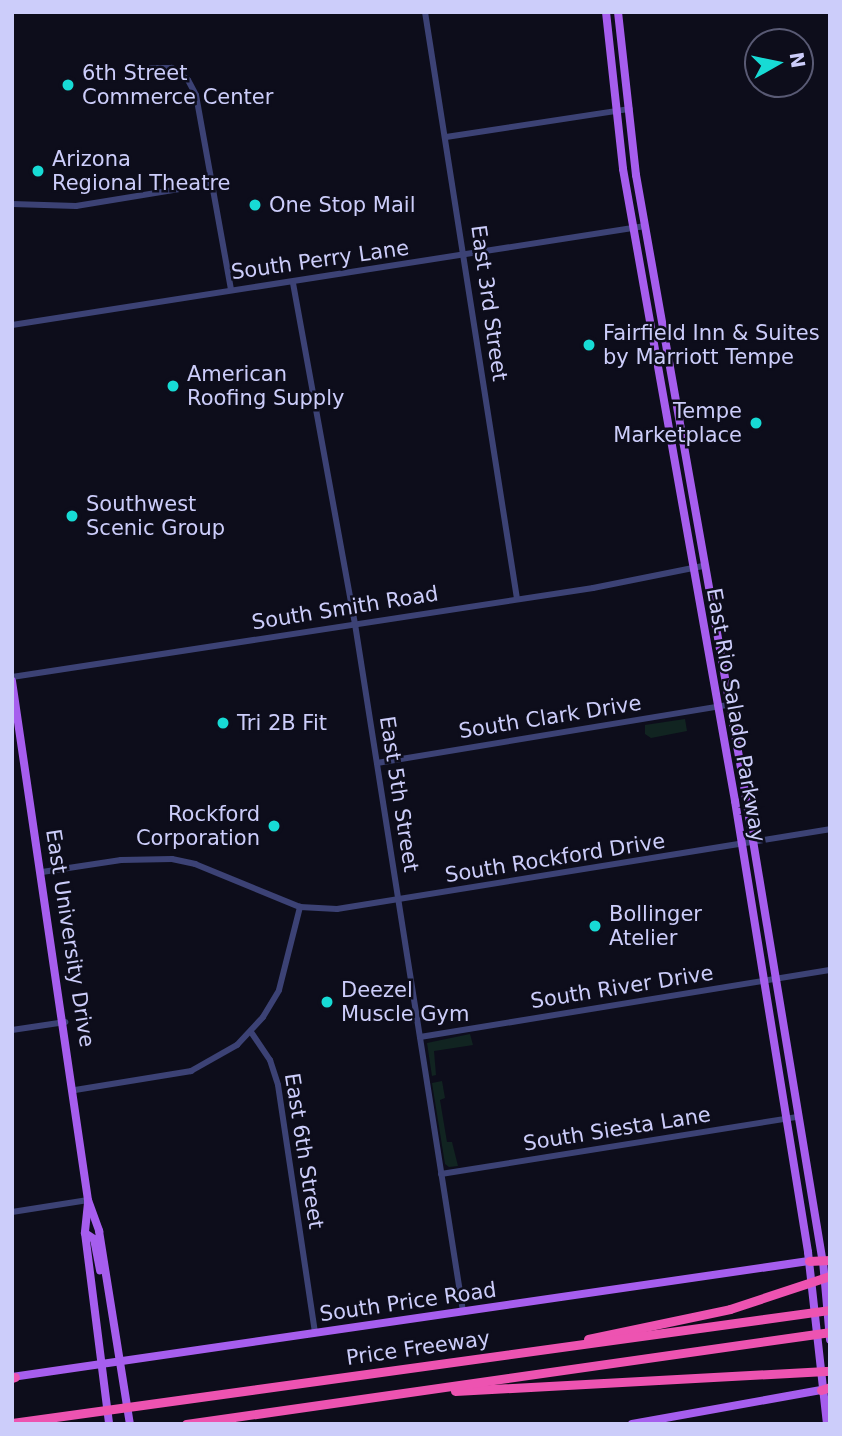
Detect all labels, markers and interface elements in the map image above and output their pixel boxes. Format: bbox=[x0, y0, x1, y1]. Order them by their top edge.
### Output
north arrow bbox=[744, 28, 814, 98]
text: N bbox=[786, 50, 810, 70]
place label: 6th Street Commerce Center bbox=[82, 60, 273, 110]
marker: 6th Street Commerce Center bbox=[60, 77, 76, 93]
place label: Arizona Regional Theatre bbox=[52, 146, 231, 196]
marker: Arizona Regional Theatre bbox=[30, 163, 46, 179]
place label: One Stop Mail bbox=[269, 192, 416, 218]
marker: One Stop Mail bbox=[247, 197, 263, 213]
street label: East 3rd Street bbox=[466, 223, 512, 383]
street label: South Perry Lane bbox=[229, 235, 411, 285]
place label: Fairfield Inn & Suites by Marriott Tempe bbox=[603, 320, 820, 370]
marker: Fairfield Inn & Suites by Marriott Tempe bbox=[581, 337, 597, 353]
place label: American Roofing Supply bbox=[187, 361, 344, 411]
marker: American Roofing Supply bbox=[165, 378, 181, 394]
place label: Tempe Marketplace bbox=[613, 398, 742, 448]
marker: Tempe Marketplace bbox=[748, 415, 764, 431]
place label: Southwest Scenic Group bbox=[86, 491, 225, 541]
marker: Southwest Scenic Group bbox=[64, 508, 80, 524]
street label: South Smith Road bbox=[250, 581, 440, 635]
street label: East Rio Salado Parkway bbox=[701, 586, 771, 844]
street label: South Clark Drive bbox=[457, 690, 643, 744]
place label: Tri 2B Fit bbox=[237, 710, 327, 736]
street label: East 5th Street bbox=[374, 714, 424, 874]
marker: Tri 2B Fit bbox=[215, 715, 231, 731]
place label: Rockford Corporation bbox=[136, 801, 260, 851]
marker: Rockford Corporation bbox=[266, 818, 282, 834]
street label: East University Drive bbox=[40, 827, 100, 1049]
street label: South Rockford Drive bbox=[443, 828, 667, 888]
place label: Bollinger Atelier bbox=[609, 901, 702, 951]
marker: Bollinger Atelier bbox=[587, 918, 603, 934]
street label: South River Drive bbox=[529, 960, 715, 1014]
place label: Deezel Muscle Gym bbox=[341, 977, 470, 1027]
marker: Deezel Muscle Gym bbox=[319, 994, 335, 1010]
street label: East 6th Street bbox=[279, 1071, 329, 1231]
street label: South Siesta Lane bbox=[522, 1102, 712, 1156]
street label: South Price Road bbox=[318, 1277, 498, 1327]
street label: Price Freeway bbox=[344, 1325, 492, 1371]

